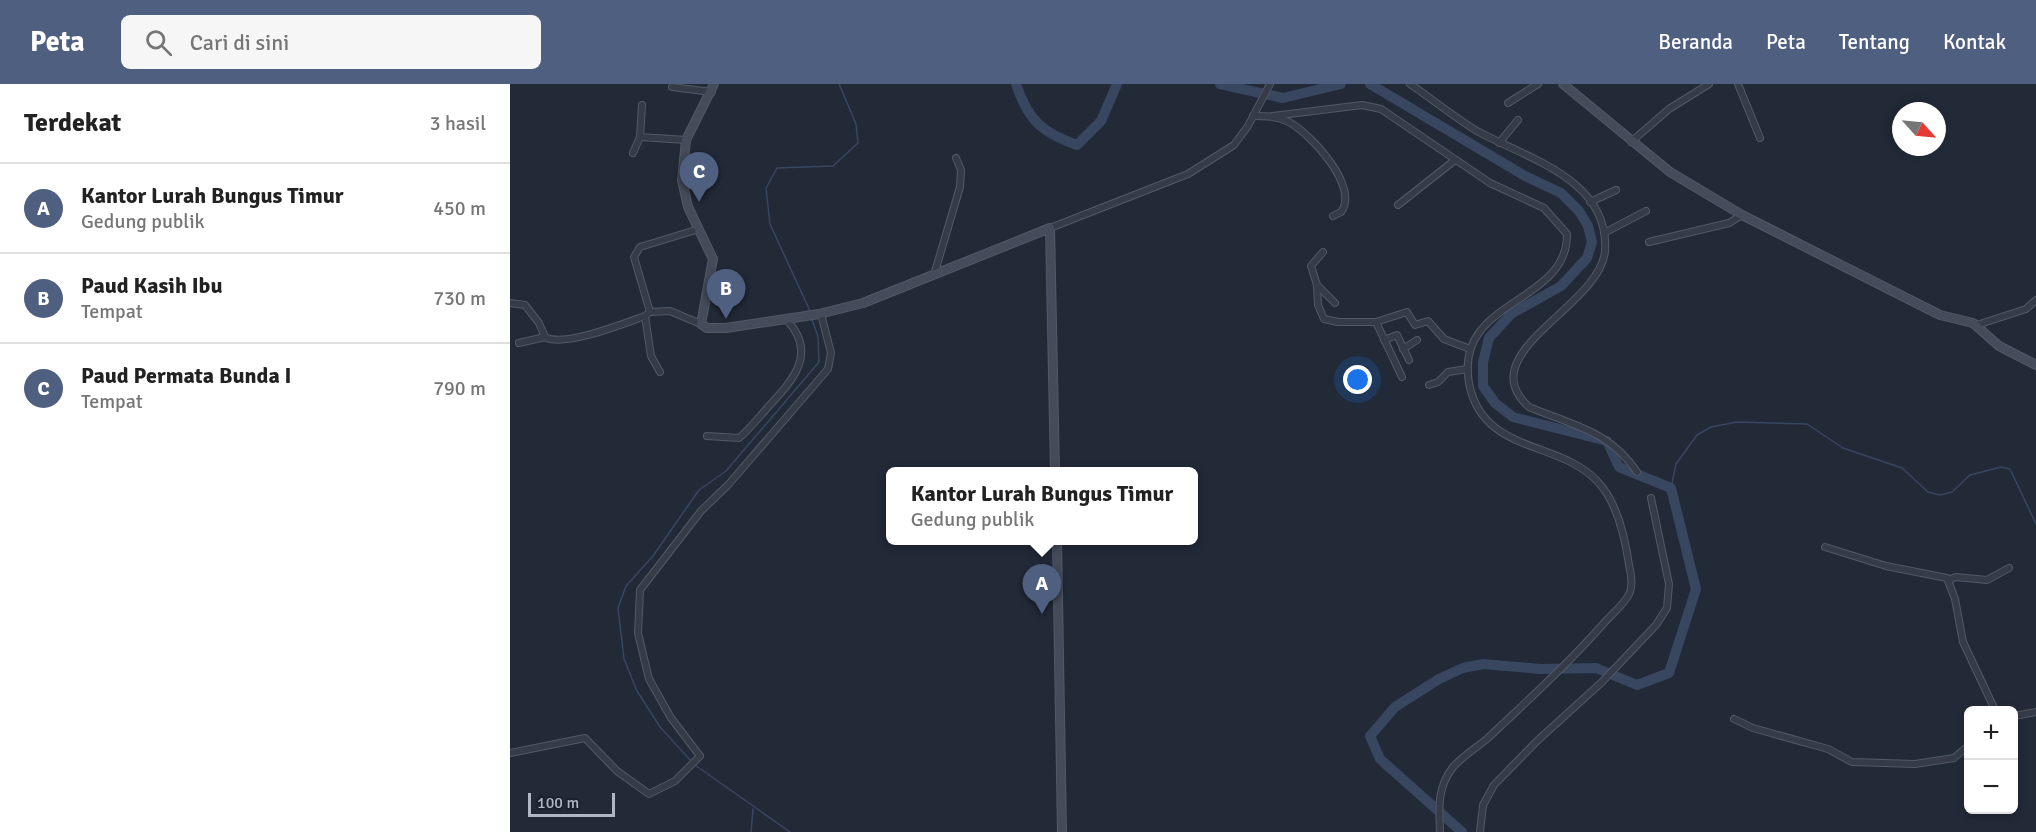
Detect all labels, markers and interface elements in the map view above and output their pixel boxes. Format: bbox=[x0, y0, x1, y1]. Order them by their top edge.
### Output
search box bbox=[121, 15, 541, 69]
text: Peta bbox=[30, 25, 85, 59]
icon: search bbox=[142, 26, 175, 59]
text: Cari di sini bbox=[190, 29, 289, 56]
text: Beranda bbox=[1658, 29, 1733, 55]
text: Peta bbox=[1766, 29, 1806, 55]
text: Tentang bbox=[1839, 29, 1910, 55]
text: Kontak bbox=[1943, 29, 2006, 55]
north arrow bbox=[1892, 102, 1946, 156]
text: Terdekat bbox=[24, 107, 121, 139]
text: 3 hasil bbox=[430, 111, 486, 136]
pin: C bbox=[680, 152, 718, 202]
text: Kantor Lurah Bungus Timur bbox=[81, 182, 344, 209]
text: A bbox=[37, 196, 50, 221]
text: 450 m bbox=[433, 196, 486, 221]
text: Gedung publik bbox=[81, 209, 205, 234]
pin: B bbox=[706, 270, 746, 319]
text: Paud Kasih Ibu bbox=[81, 272, 222, 299]
text: B bbox=[37, 286, 50, 311]
text: 730 m bbox=[433, 286, 486, 311]
text: Tempat bbox=[81, 299, 143, 324]
text: Paud Permata Bunda I bbox=[81, 362, 291, 389]
your location bbox=[1343, 365, 1372, 394]
text: C bbox=[37, 376, 50, 401]
text: 790 m bbox=[433, 376, 486, 401]
text: Tempat bbox=[81, 389, 143, 414]
popup bbox=[886, 467, 1198, 545]
text: Kantor Lurah Bungus Timur bbox=[911, 480, 1173, 507]
text: Gedung publik bbox=[911, 507, 1034, 532]
pin: A bbox=[1022, 564, 1062, 614]
map controls bbox=[1964, 706, 2018, 814]
button: + bbox=[1964, 706, 2018, 760]
button: − bbox=[1964, 760, 2018, 814]
scale bar bbox=[528, 790, 615, 818]
text: 100 m bbox=[537, 793, 579, 813]

